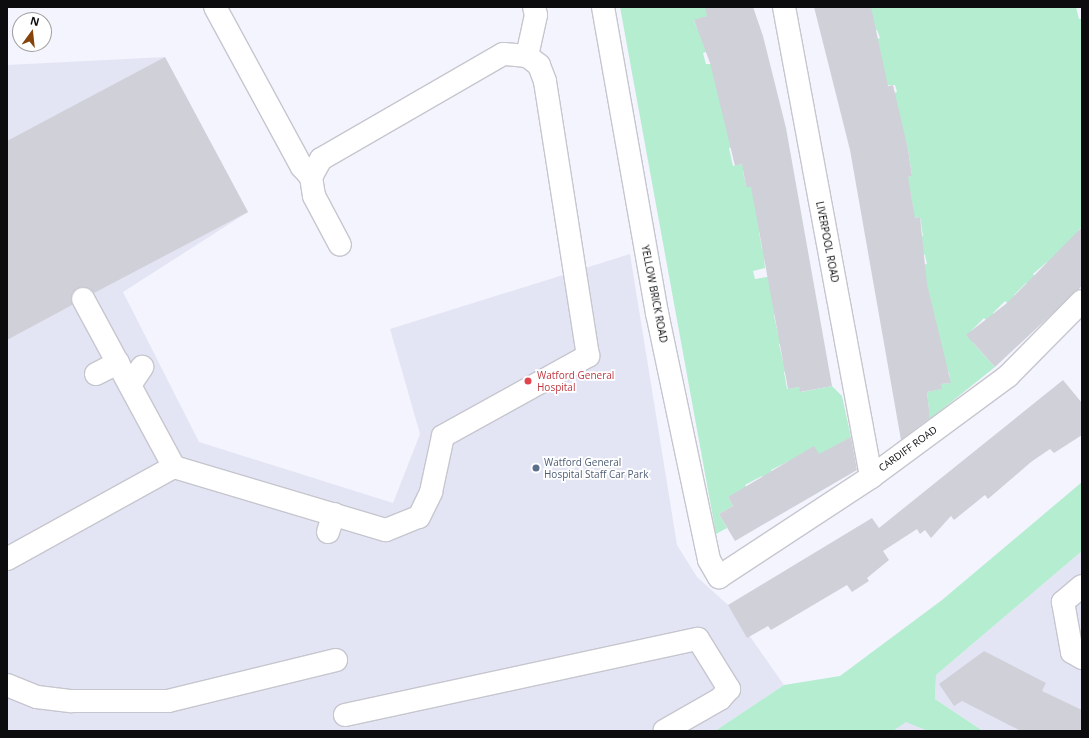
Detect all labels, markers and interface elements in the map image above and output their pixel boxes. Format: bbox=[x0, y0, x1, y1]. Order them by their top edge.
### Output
north arrow bbox=[12, 12, 52, 52]
text: N bbox=[29, 12, 41, 29]
street label: LIVERPOOL ROAD bbox=[813, 200, 841, 284]
street label: YELLOW BRICK ROAD bbox=[639, 244, 669, 344]
place label: Watford General Hospital bbox=[537, 369, 614, 392]
marker: Watford General Hospital bbox=[522, 375, 534, 387]
street label: CARDIFF ROAD bbox=[876, 424, 940, 474]
place label: Watford General Hospital Staff Car Park bbox=[544, 456, 648, 480]
marker: Watford General Hospital Staff Car Park bbox=[531, 463, 541, 473]

